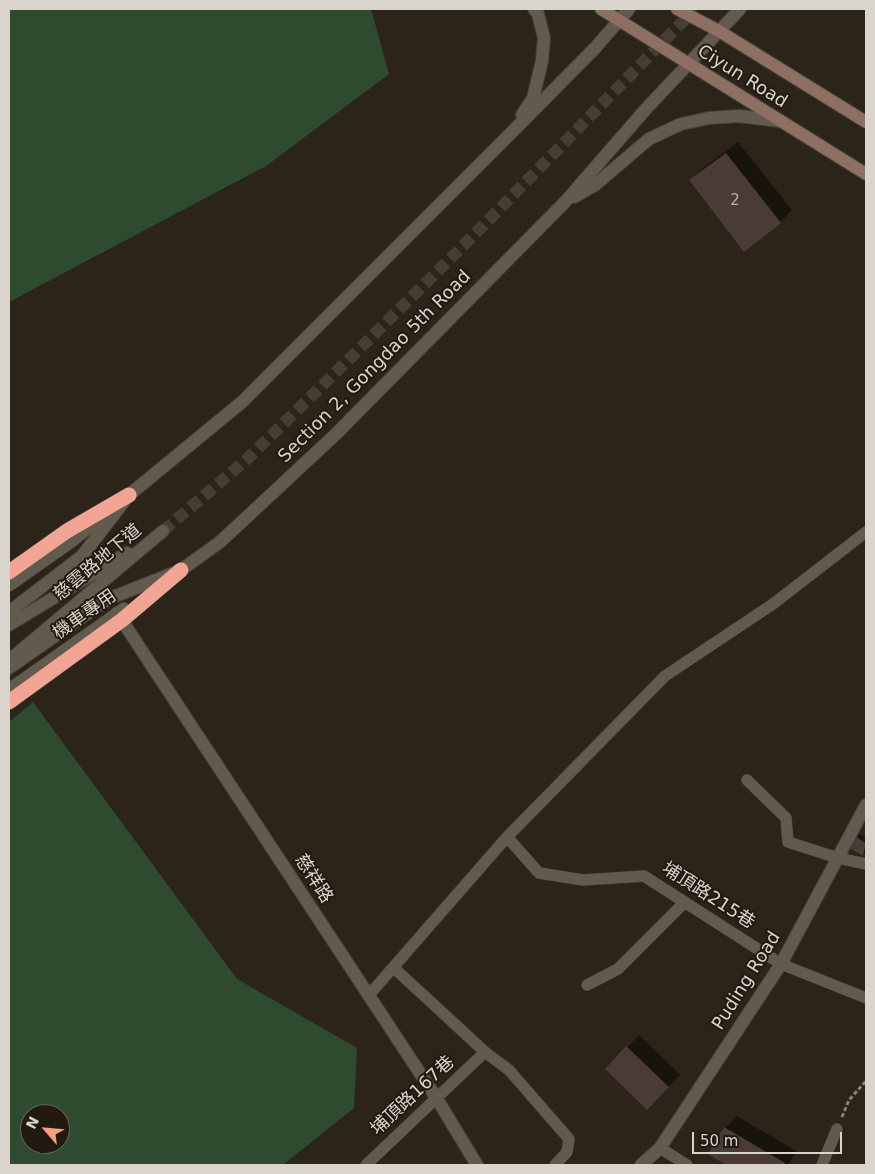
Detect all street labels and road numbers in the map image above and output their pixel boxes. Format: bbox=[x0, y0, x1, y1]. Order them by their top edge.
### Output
street label: Ciyun Road bbox=[693, 41, 791, 113]
street label: Section 2, Gongdao 5th Road bbox=[274, 266, 476, 468]
street label: 慈雲路地下道 bbox=[50, 520, 146, 606]
street label: 機車專用 bbox=[49, 586, 121, 644]
street label: 慈祥路 bbox=[289, 850, 337, 908]
street label: 埔頂路215巷 bbox=[658, 858, 758, 934]
street label: Puding Road bbox=[708, 928, 786, 1034]
street label: 埔頂路167巷 bbox=[367, 1052, 459, 1140]

